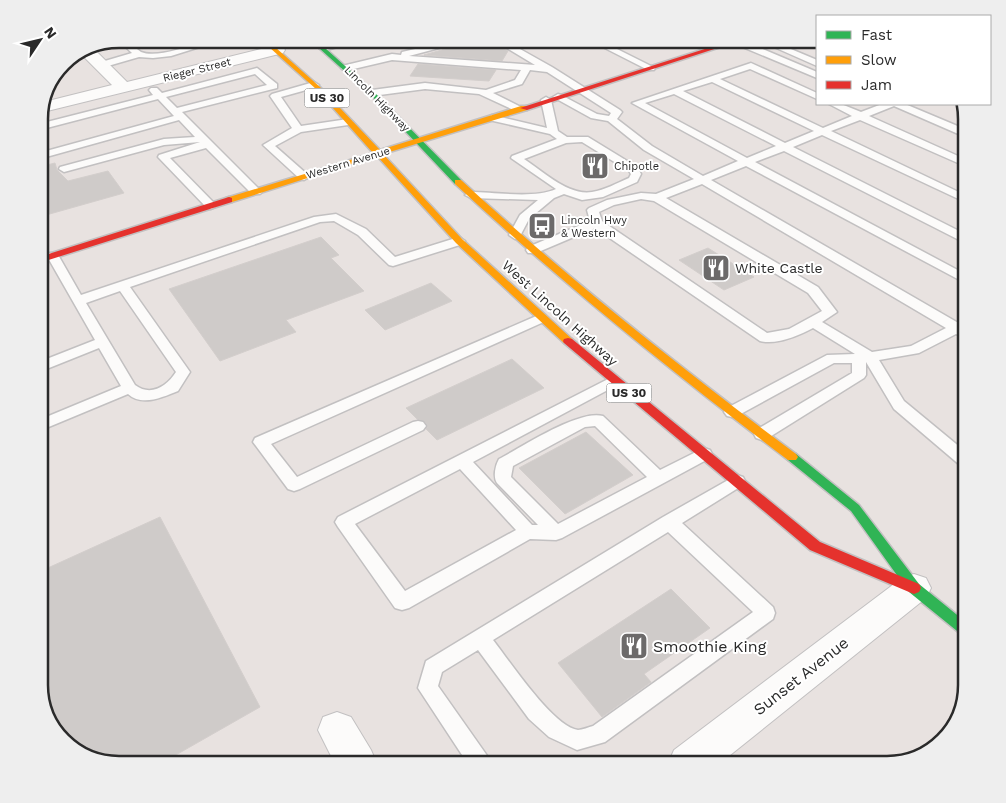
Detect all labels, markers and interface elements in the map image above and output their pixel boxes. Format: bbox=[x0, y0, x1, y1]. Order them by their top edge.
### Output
north arrow bbox=[15, 15, 65, 65]
legend bbox=[816, 15, 991, 105]
text: N bbox=[41, 24, 60, 41]
text: Fast bbox=[861, 26, 893, 44]
text: Slow bbox=[861, 51, 897, 69]
street label: Rieger Street bbox=[162, 55, 233, 85]
street label: Lincoln Highway bbox=[342, 64, 413, 135]
text: Jam bbox=[861, 76, 892, 94]
road number: US 30 bbox=[304, 89, 350, 108]
street label: Western Avenue bbox=[305, 144, 391, 182]
restaurant icon: Chipotle bbox=[580, 151, 610, 181]
place label: Chipotle bbox=[614, 160, 659, 173]
bus stop icon: Lincoln Hwy & Western bbox=[527, 211, 557, 241]
place label: Lincoln Hwy & Western bbox=[561, 214, 627, 240]
restaurant icon: White Castle bbox=[701, 253, 731, 283]
street label: West Lincoln Highway bbox=[499, 257, 622, 370]
place label: White Castle bbox=[735, 260, 823, 276]
road number: US 30 bbox=[606, 383, 652, 402]
restaurant icon: Smoothie King bbox=[619, 631, 649, 661]
street label: Sunset Avenue bbox=[750, 633, 852, 719]
place label: Smoothie King bbox=[653, 637, 767, 656]

